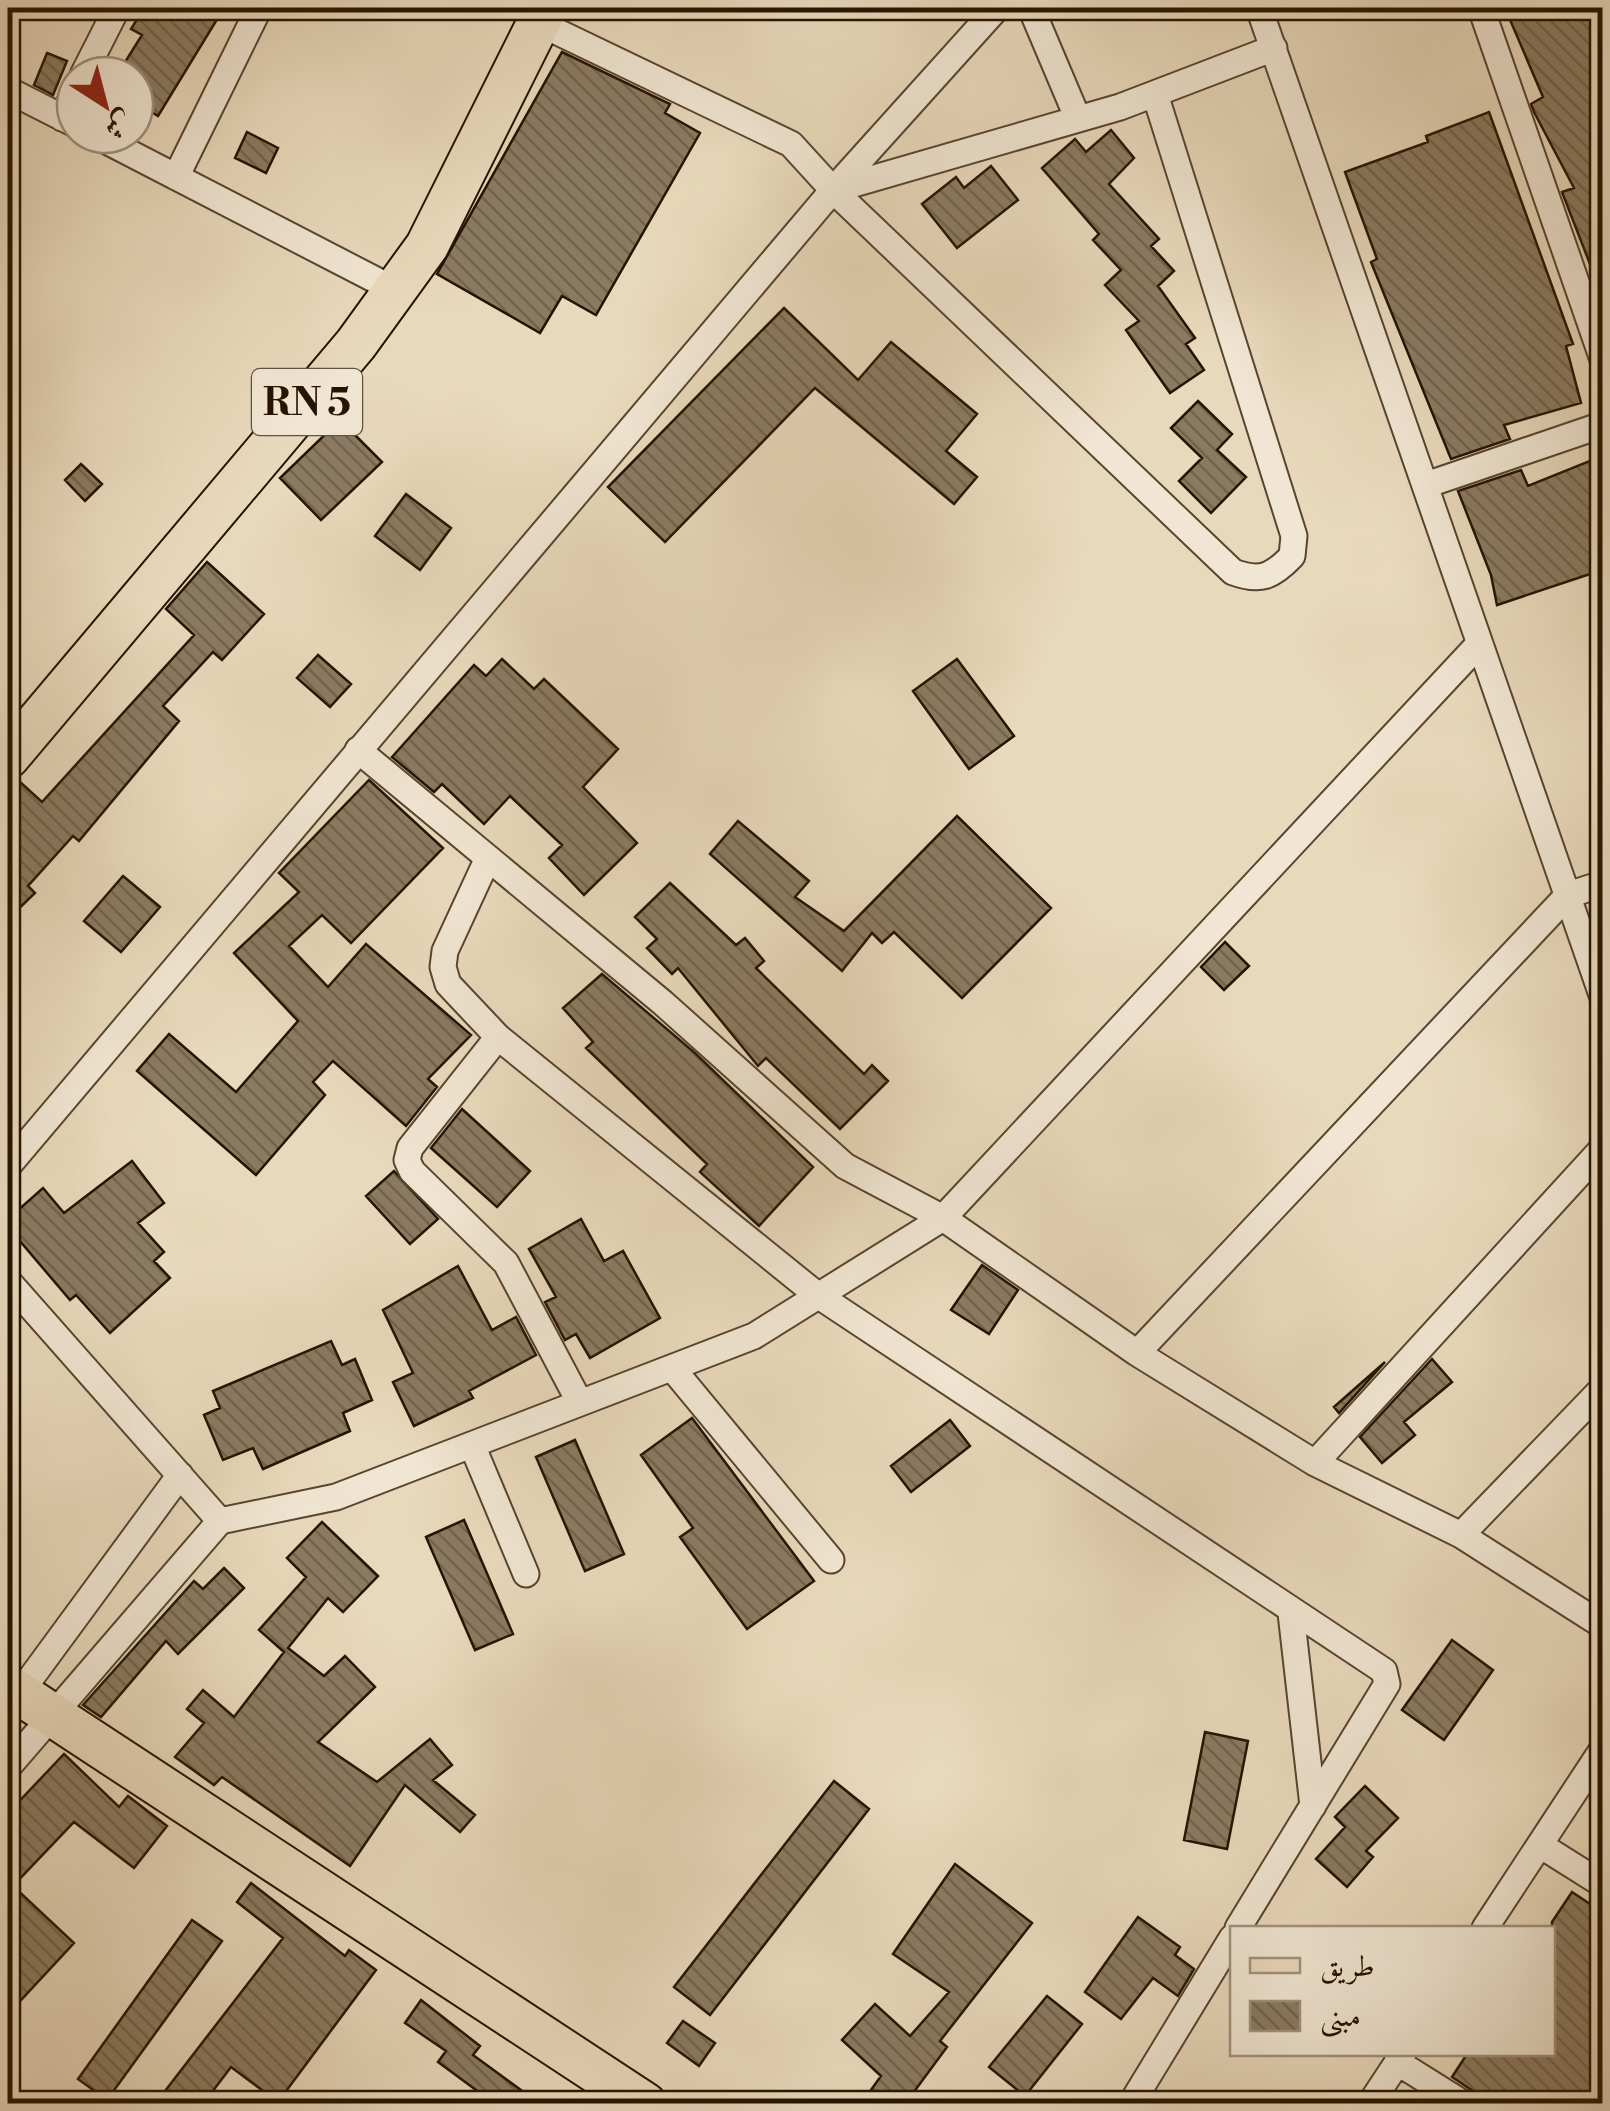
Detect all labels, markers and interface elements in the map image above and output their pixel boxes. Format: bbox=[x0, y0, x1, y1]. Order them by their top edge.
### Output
north arrow bbox=[55, 55, 155, 155]
text: ش bbox=[97, 102, 140, 146]
road number: RN 5 bbox=[252, 369, 362, 435]
legend bbox=[1230, 1926, 1555, 2056]
text: طريق bbox=[1320, 1948, 1375, 1986]
text: مبنى bbox=[1320, 1998, 1361, 2038]

